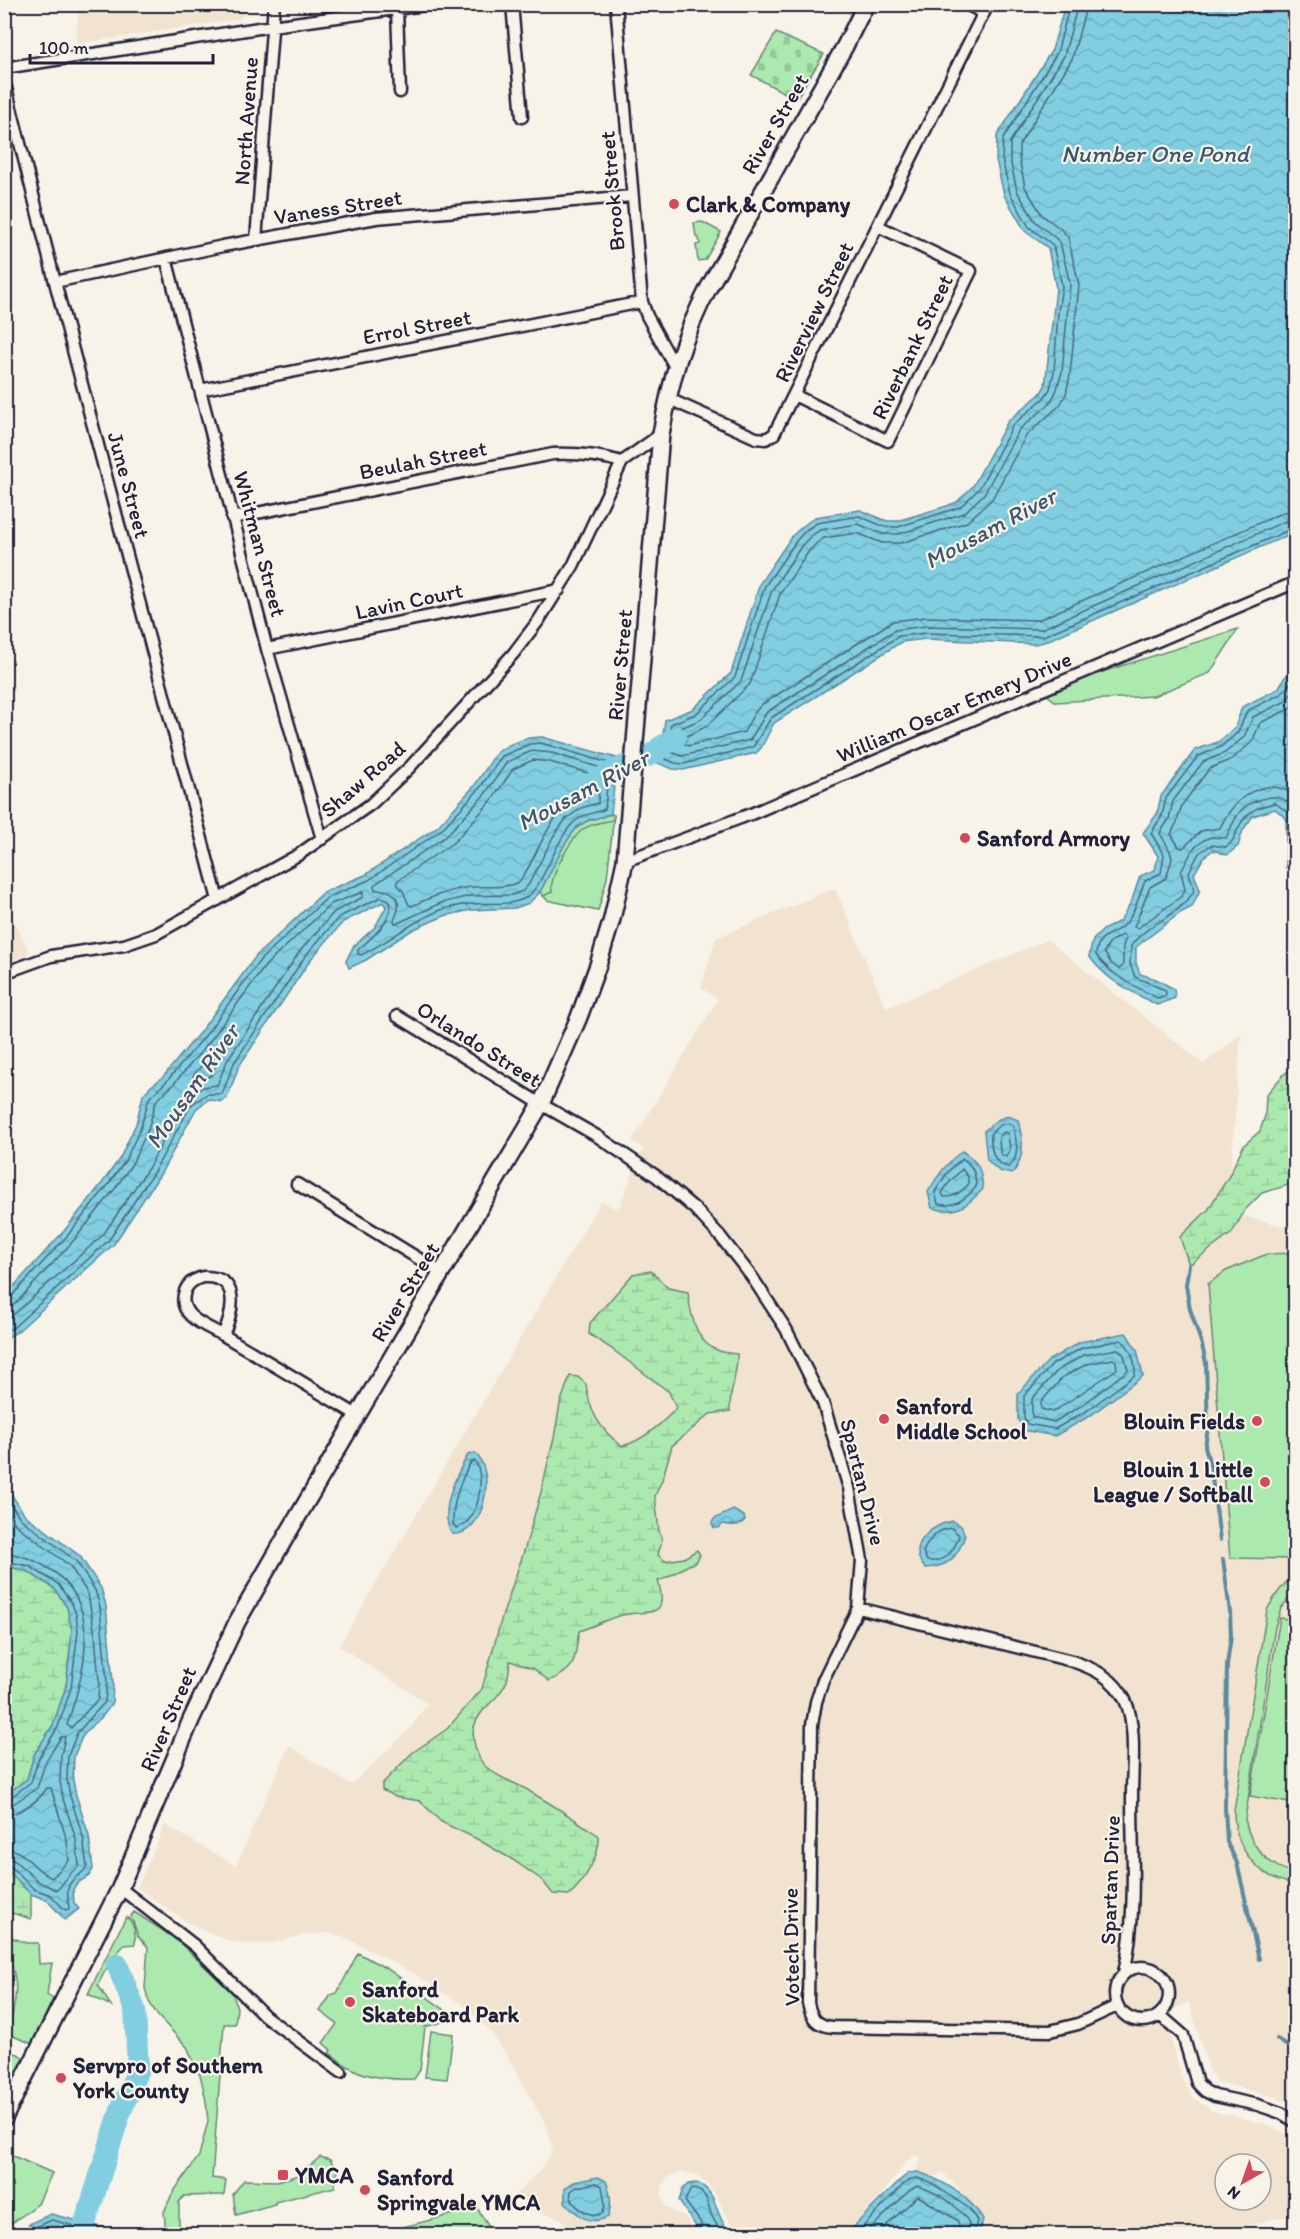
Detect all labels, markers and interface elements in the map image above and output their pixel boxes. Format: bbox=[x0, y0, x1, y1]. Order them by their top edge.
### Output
scale bar bbox=[30, 27, 213, 65]
text: 100 m bbox=[39, 37, 89, 59]
street label: North Avenue bbox=[228, 56, 264, 186]
street label: River Street bbox=[735, 69, 815, 179]
street label: Brook Street bbox=[593, 130, 631, 252]
water label: Number One Pond bbox=[1061, 139, 1251, 168]
street label: Vaness Street bbox=[272, 184, 404, 230]
place label: Clark & Company bbox=[686, 191, 851, 218]
marker: Clark & Company bbox=[667, 197, 681, 211]
street label: Riverview Street bbox=[768, 237, 860, 387]
street label: Riverbank Street bbox=[865, 270, 959, 424]
street label: Errol Street bbox=[361, 303, 473, 351]
street label: June Street bbox=[102, 429, 156, 541]
street label: Beulah Street bbox=[357, 434, 489, 486]
street label: Whitman Street bbox=[228, 468, 292, 620]
water label: Mousam River bbox=[919, 480, 1063, 575]
street label: Lavin Court bbox=[353, 576, 465, 626]
street label: River Street bbox=[602, 608, 638, 722]
street label: William Oscar Emery Drive bbox=[832, 645, 1076, 769]
street label: Shaw Road bbox=[315, 735, 411, 823]
water label: Mousam River bbox=[512, 742, 656, 837]
place label: Sanford Armory bbox=[977, 825, 1130, 852]
marker: Sanford Armory bbox=[958, 831, 972, 845]
street label: Orlando Street bbox=[412, 995, 546, 1093]
water label: Mousam River bbox=[139, 1016, 247, 1154]
street label: River Street bbox=[365, 1237, 445, 1347]
place label: Sanford Middle School bbox=[896, 1393, 1028, 1445]
place label: Blouin Fields bbox=[1123, 1408, 1245, 1435]
marker: Sanford Middle School bbox=[877, 1412, 891, 1426]
marker: Blouin Fields bbox=[1250, 1414, 1264, 1428]
street label: Spartan Drive bbox=[834, 1416, 892, 1548]
place label: Blouin 1 Little League / Softball bbox=[1093, 1456, 1254, 1508]
marker: Blouin 1 Little League / Softball bbox=[1258, 1475, 1272, 1489]
street label: River Street bbox=[134, 1662, 202, 1776]
street label: Spartan Drive bbox=[1094, 1815, 1126, 1945]
street label: Votech Drive bbox=[776, 1888, 806, 2006]
place label: Sanford Skateboard Park bbox=[362, 1976, 520, 2028]
marker: Sanford Skateboard Park bbox=[343, 1995, 357, 2009]
place label: Servpro of Southern York County bbox=[72, 2052, 263, 2104]
marker: Servpro of Southern York County bbox=[54, 2071, 68, 2085]
north arrow bbox=[1213, 2152, 1273, 2212]
place label: YMCA bbox=[294, 2162, 354, 2189]
place label: Sanford Springvale YMCA bbox=[377, 2164, 541, 2216]
marker: YMCA bbox=[276, 2168, 290, 2182]
text: N bbox=[1223, 2182, 1244, 2204]
marker: Sanford Springvale YMCA bbox=[358, 2183, 372, 2197]

